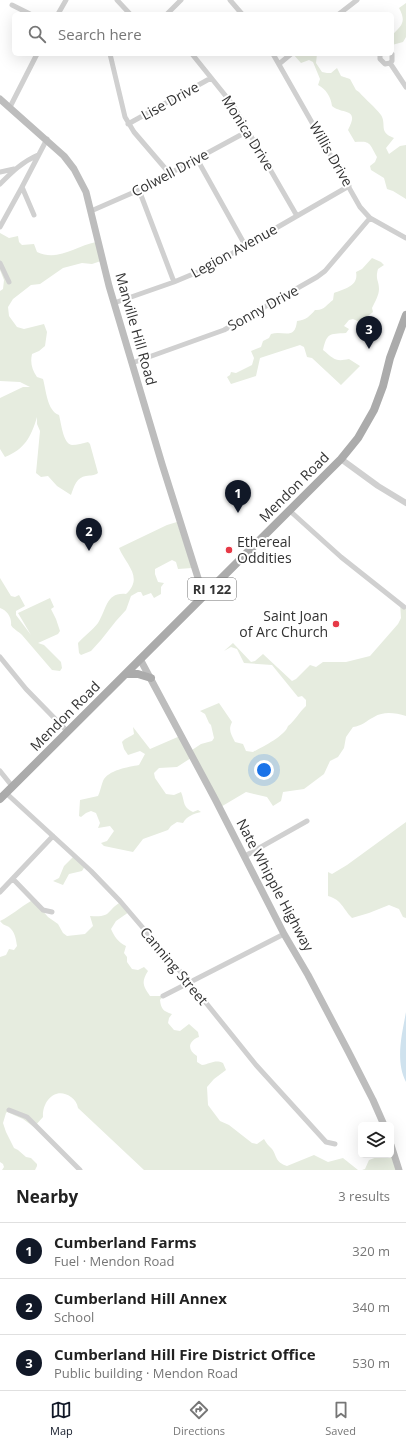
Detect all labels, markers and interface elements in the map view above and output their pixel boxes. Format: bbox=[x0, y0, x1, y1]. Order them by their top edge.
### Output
search box bbox=[12, 12, 394, 56]
icon: search bbox=[26, 23, 48, 45]
text: Search here bbox=[58, 24, 142, 44]
street label: Lise Drive bbox=[137, 77, 202, 124]
street label: Monica Drive bbox=[218, 91, 279, 174]
street label: Willis Drive bbox=[305, 118, 358, 190]
street label: Colwell Drive bbox=[128, 144, 212, 201]
street label: Legion Avenue bbox=[187, 219, 280, 282]
street label: Manville Hill Road bbox=[111, 270, 162, 387]
street label: Sonny Drive bbox=[224, 280, 302, 335]
pin: 3 bbox=[356, 316, 382, 349]
street label: Mendon Road bbox=[255, 448, 333, 526]
pin: 1 bbox=[225, 480, 251, 513]
pin: 2 bbox=[76, 518, 102, 551]
place label: Ethereal Oddities bbox=[237, 532, 292, 567]
marker: Ethereal Oddities bbox=[224, 545, 234, 555]
road number: RI 122 bbox=[188, 578, 236, 600]
place label: Saint Joan of Arc Church bbox=[239, 606, 328, 641]
marker: Saint Joan of Arc Church bbox=[331, 619, 341, 629]
street label: Mendon Road bbox=[26, 677, 104, 755]
your location bbox=[254, 760, 274, 780]
street label: Nate Whipple Highway bbox=[232, 815, 319, 955]
street label: Canning Street bbox=[136, 923, 213, 1009]
map controls bbox=[358, 1122, 394, 1158]
button: layers bbox=[358, 1122, 394, 1158]
text: Nearby bbox=[16, 1185, 78, 1208]
text: 3 results bbox=[338, 1187, 390, 1205]
text: Cumberland Farms bbox=[54, 1232, 197, 1252]
text: 1 bbox=[25, 1242, 33, 1260]
text: 320 m bbox=[352, 1242, 390, 1260]
text: Fuel · Mendon Road bbox=[54, 1252, 175, 1270]
text: Cumberland Hill Annex bbox=[54, 1288, 227, 1308]
text: 2 bbox=[25, 1298, 33, 1316]
text: 340 m bbox=[352, 1298, 390, 1316]
text: School bbox=[54, 1308, 94, 1326]
text: Cumberland Hill Fire District Office bbox=[54, 1344, 316, 1364]
text: 3 bbox=[25, 1354, 33, 1372]
text: 530 m bbox=[352, 1354, 390, 1372]
text: Public building · Mendon Road bbox=[54, 1364, 238, 1382]
tab: Map bbox=[50, 1399, 73, 1438]
tab: Directions bbox=[173, 1399, 225, 1438]
tab: Saved bbox=[325, 1399, 356, 1438]

